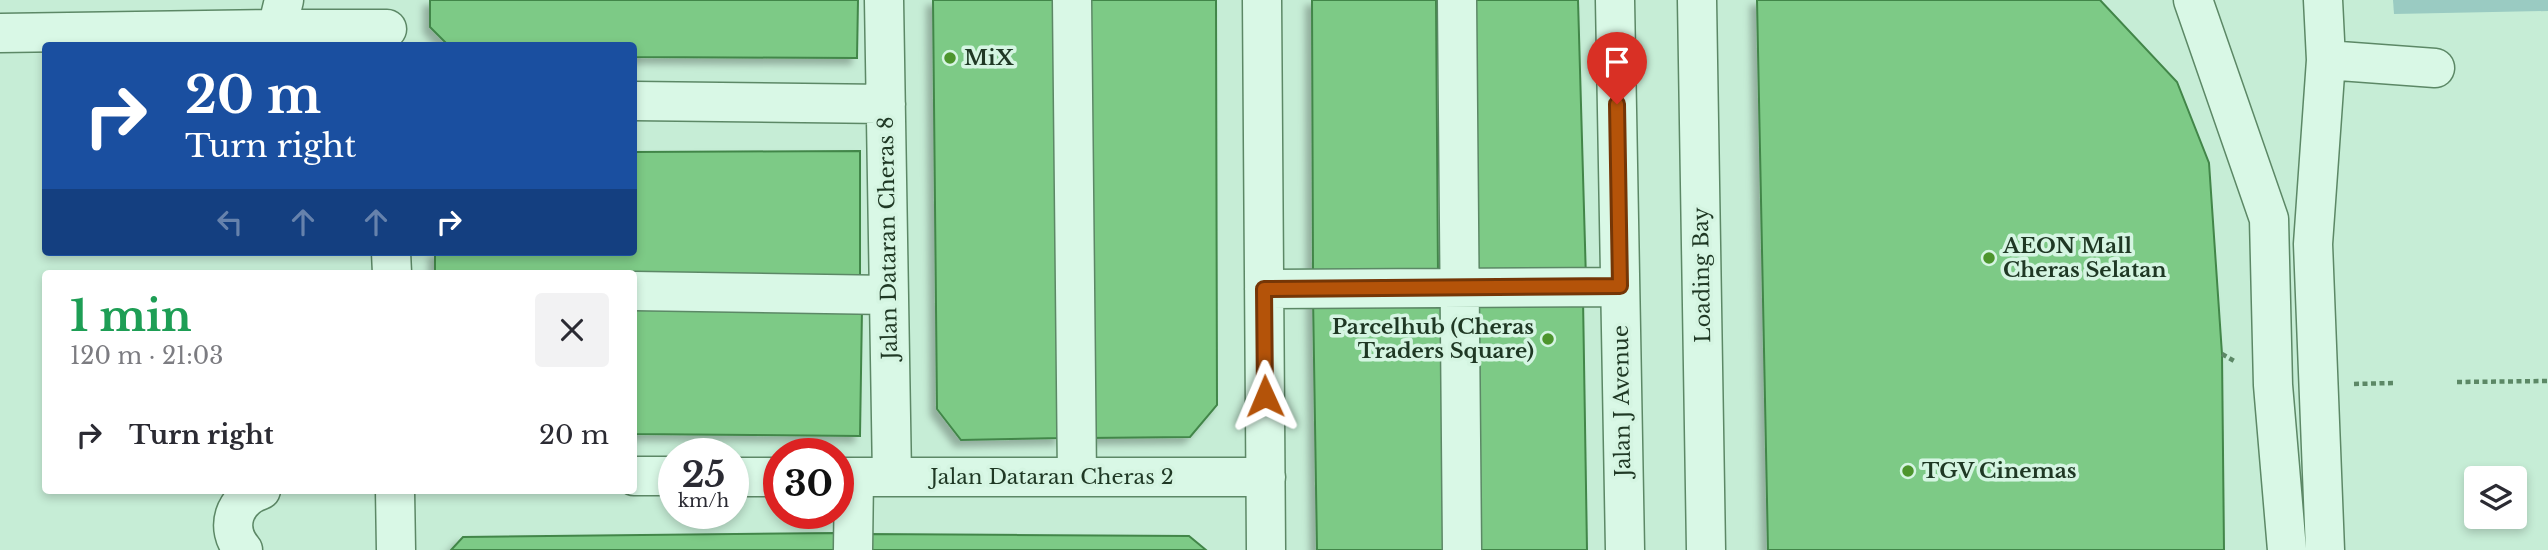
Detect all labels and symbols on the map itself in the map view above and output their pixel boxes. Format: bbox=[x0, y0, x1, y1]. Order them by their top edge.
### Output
pin bbox=[1587, 32, 1647, 104]
place label: MiX bbox=[964, 45, 1015, 71]
marker: MiX bbox=[942, 50, 958, 66]
street label: Jalan Dataran Cheras 8 bbox=[873, 116, 903, 363]
street label: Loading Bay bbox=[1688, 206, 1716, 343]
place label: AEON Mall Cheras Selatan bbox=[2002, 233, 2167, 283]
marker: AEON Mall Cheras Selatan bbox=[1981, 250, 1997, 266]
place label: Parcelhub (Cheras Traders Square) bbox=[1332, 314, 1534, 364]
street label: Jalan J Avenue bbox=[1608, 325, 1636, 480]
marker: Parcelhub (Cheras Traders Square) bbox=[1540, 331, 1556, 347]
position arrow bbox=[1228, 359, 1302, 433]
speed limit sign: 30 bbox=[763, 438, 854, 529]
place label: TGV Cinemas bbox=[1922, 458, 2077, 484]
marker: TGV Cinemas bbox=[1900, 463, 1916, 479]
street label: Jalan Dataran Cheras 2 bbox=[927, 464, 1174, 490]

